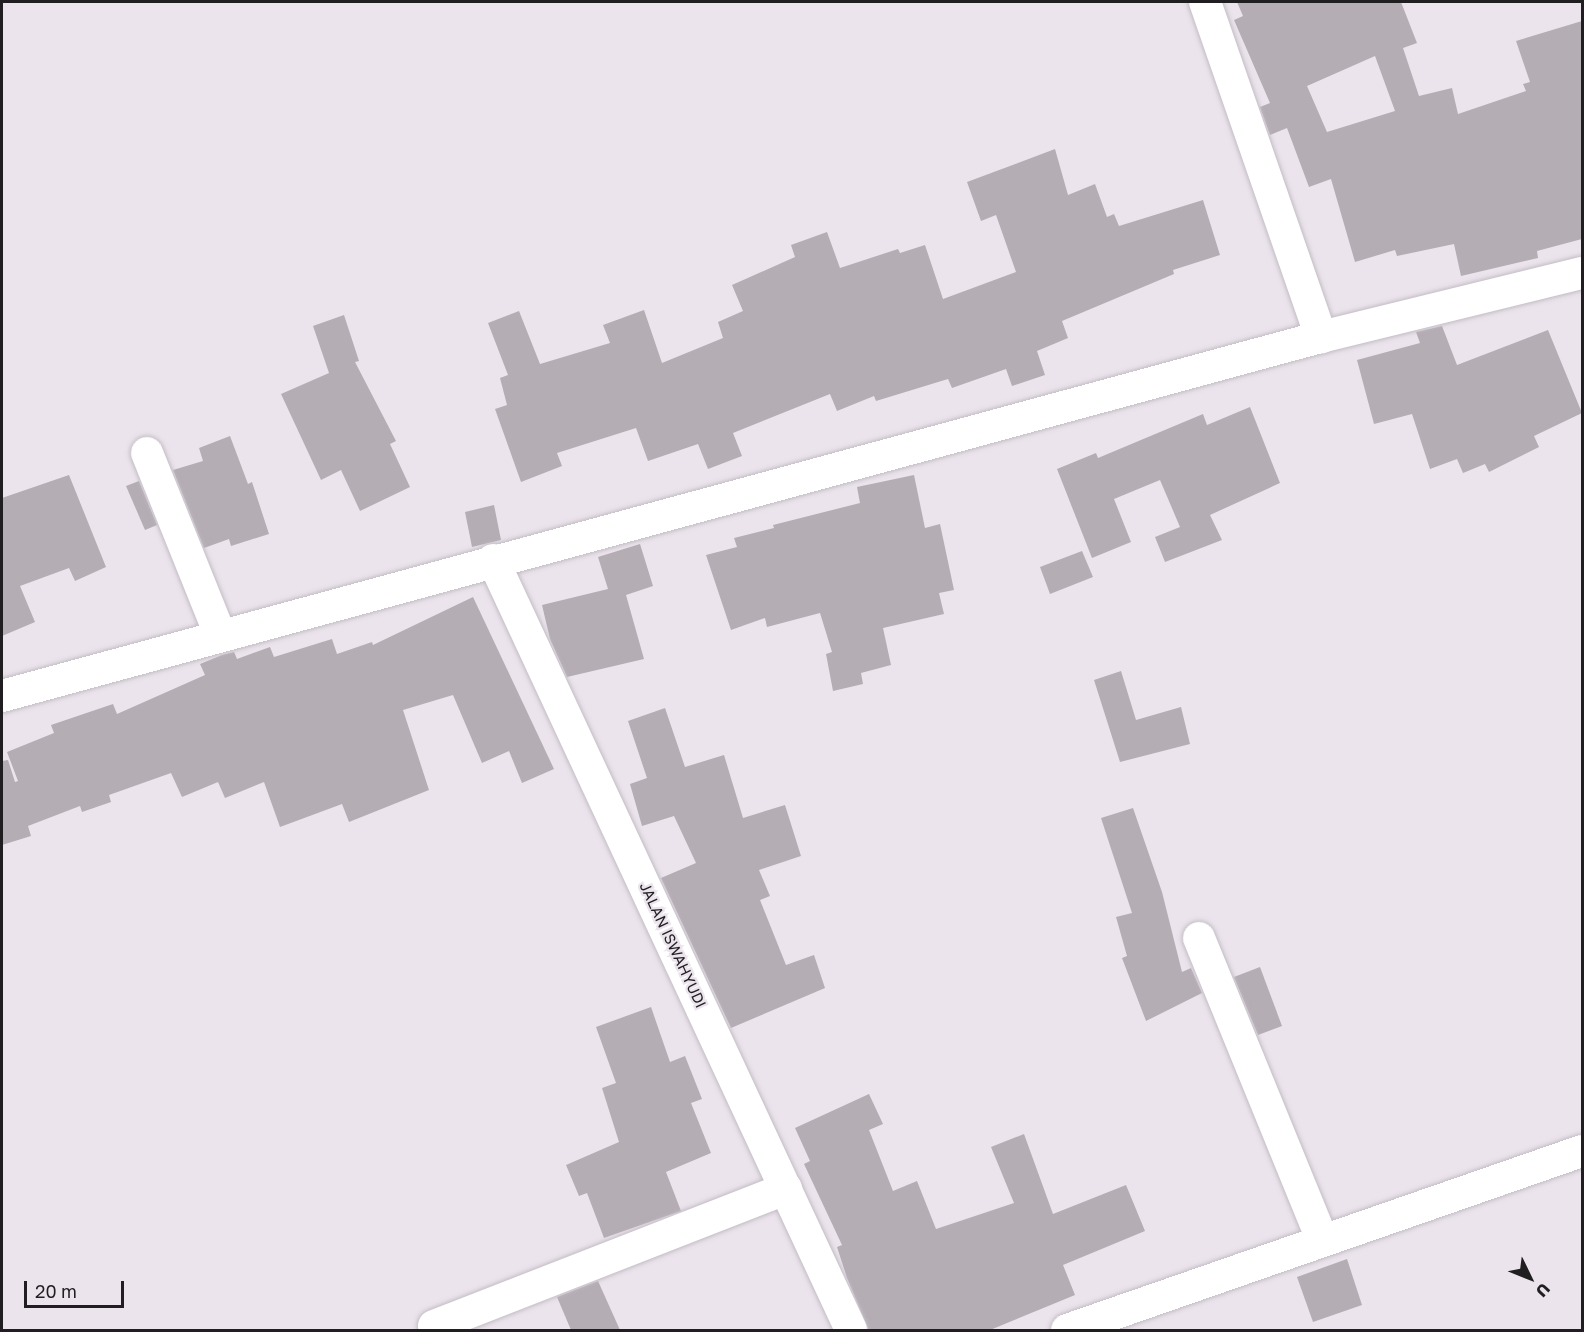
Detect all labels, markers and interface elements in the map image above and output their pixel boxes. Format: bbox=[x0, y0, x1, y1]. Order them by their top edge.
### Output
street label: JALAN ISWAHYUDI bbox=[636, 879, 710, 1011]
north arrow bbox=[1500, 1248, 1560, 1308]
scale bar bbox=[27, 1269, 128, 1307]
text: U bbox=[1532, 1279, 1554, 1301]
text: 20 m bbox=[35, 1280, 77, 1302]

